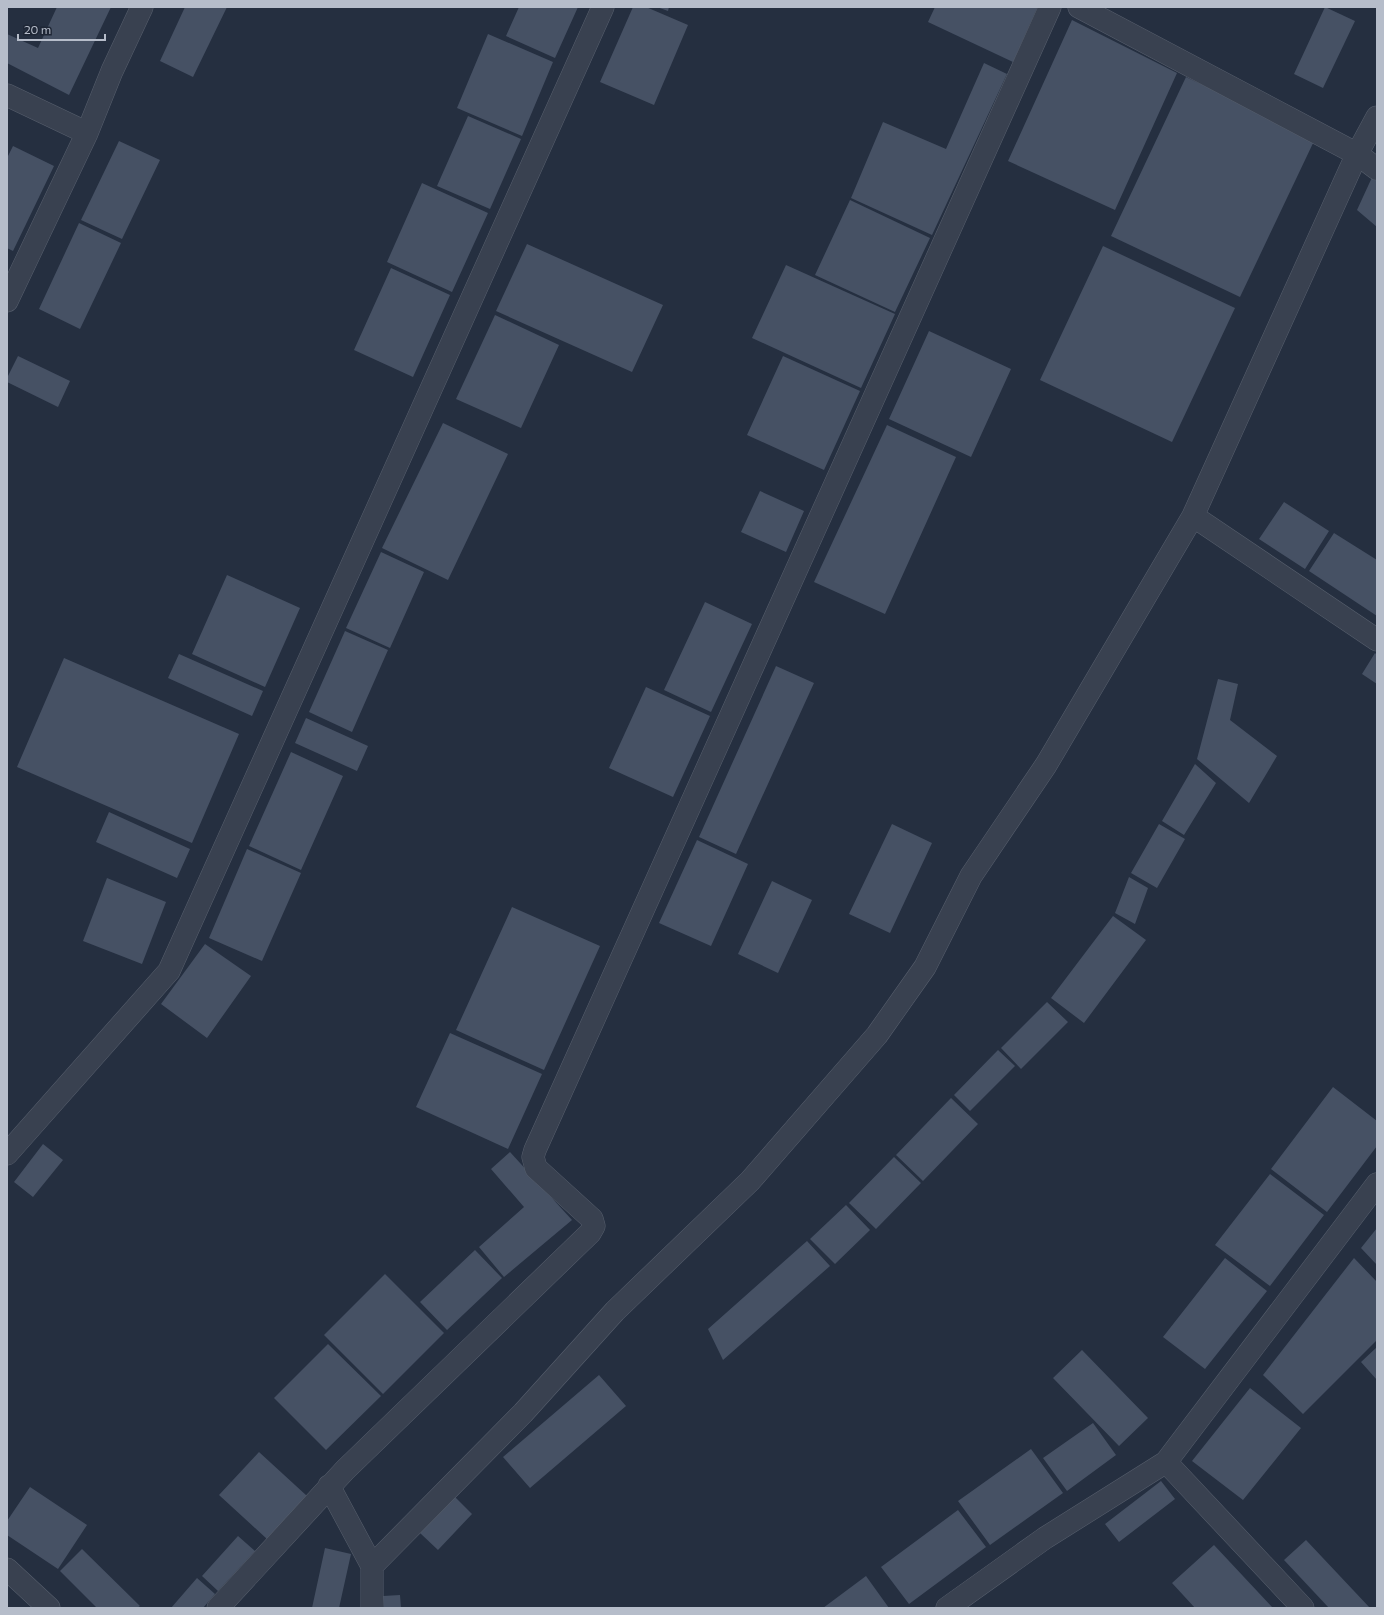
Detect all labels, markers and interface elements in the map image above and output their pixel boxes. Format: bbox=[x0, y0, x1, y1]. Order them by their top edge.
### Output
scale bar bbox=[18, 16, 105, 42]
text: 20 m bbox=[24, 22, 51, 36]

